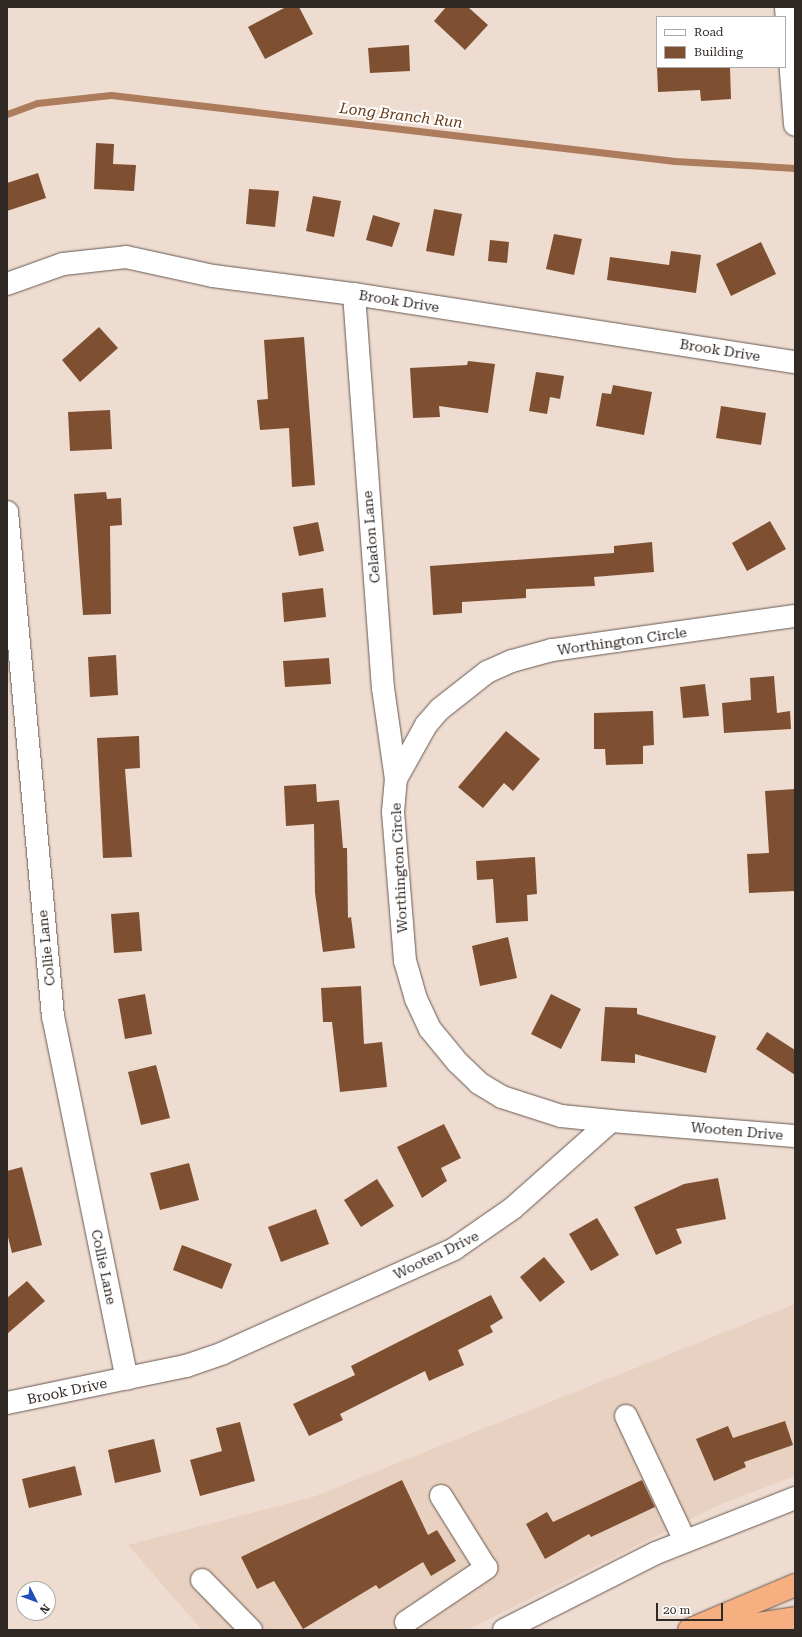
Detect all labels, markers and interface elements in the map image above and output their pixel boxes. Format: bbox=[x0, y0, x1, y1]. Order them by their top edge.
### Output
legend bbox=[656, 16, 786, 68]
text: Road bbox=[694, 25, 723, 39]
text: Building bbox=[694, 45, 743, 59]
water label: Long Branch Run bbox=[338, 100, 464, 132]
street label: Brook Drive bbox=[358, 286, 440, 316]
street label: Brook Drive bbox=[679, 335, 761, 365]
street label: Celadon Lane bbox=[359, 490, 383, 584]
street label: Worthington Circle bbox=[556, 624, 688, 658]
street label: Worthington Circle bbox=[387, 802, 411, 934]
street label: Collie Lane bbox=[34, 909, 58, 987]
street label: Wooten Drive bbox=[690, 1119, 784, 1143]
street label: Wooten Drive bbox=[391, 1227, 481, 1283]
street label: Collie Lane bbox=[88, 1228, 120, 1306]
street label: Brook Drive bbox=[26, 1374, 108, 1408]
north arrow bbox=[16, 1581, 56, 1621]
scale bar bbox=[658, 1595, 725, 1621]
text: N bbox=[37, 1601, 52, 1616]
text: 20 m bbox=[663, 1603, 690, 1617]

